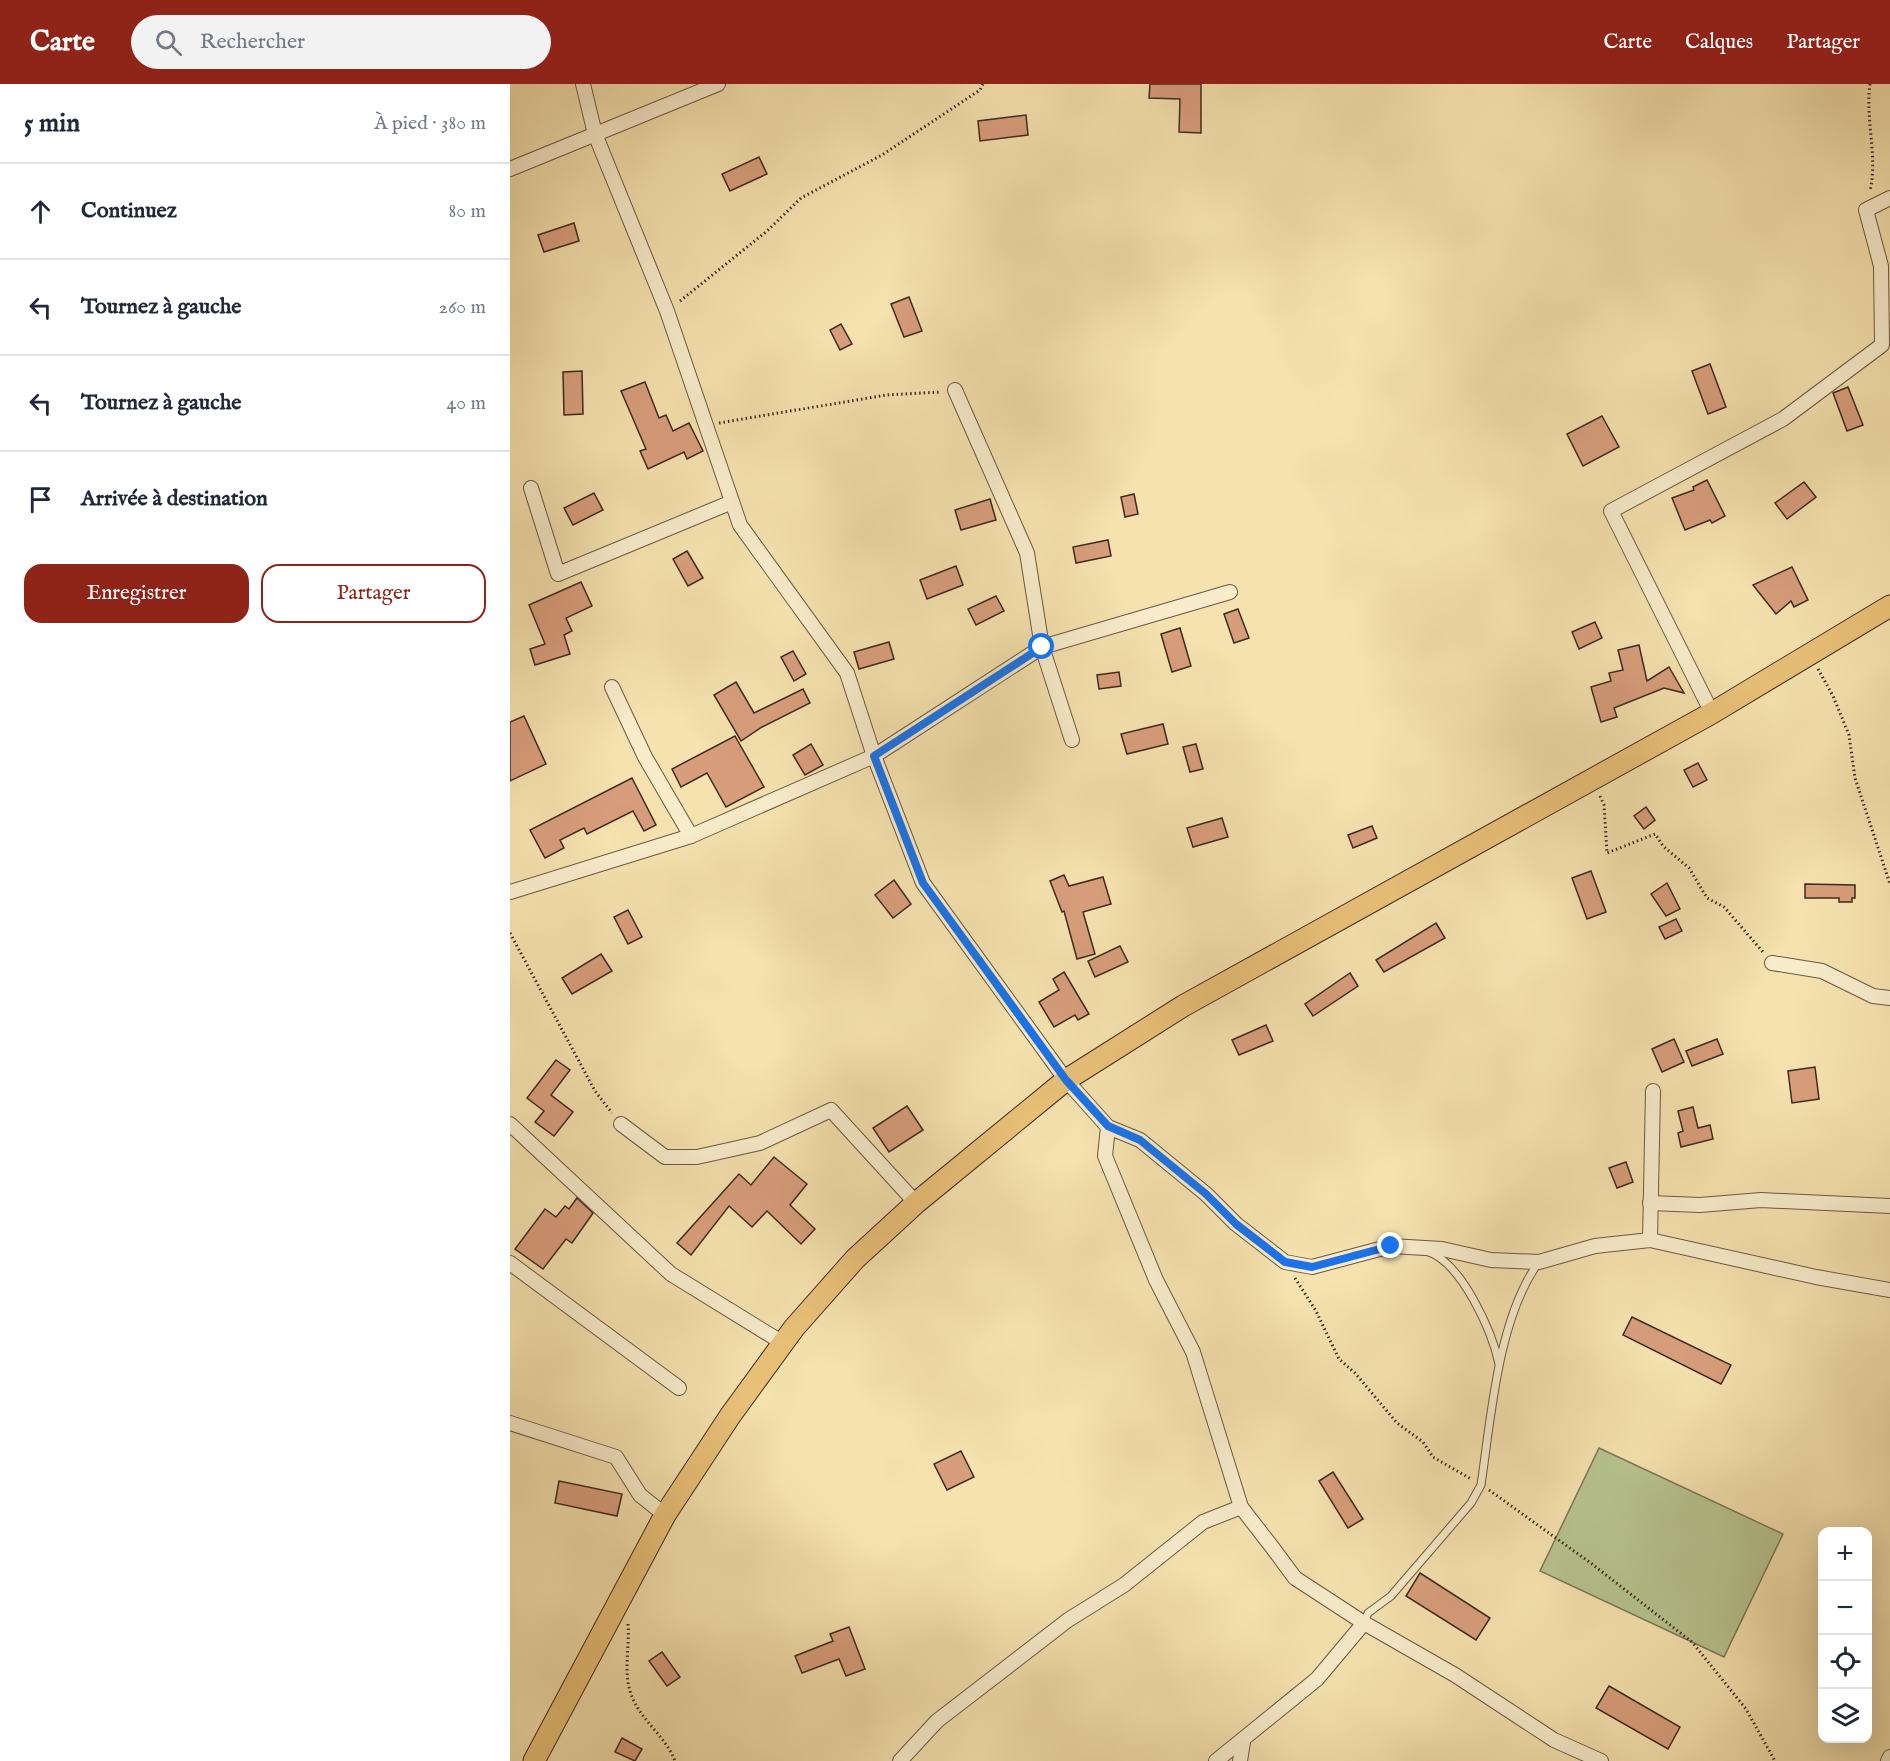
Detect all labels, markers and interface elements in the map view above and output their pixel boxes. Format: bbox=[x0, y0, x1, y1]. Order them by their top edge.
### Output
search box bbox=[131, 15, 551, 69]
text: Carte bbox=[30, 25, 95, 60]
icon: search bbox=[152, 26, 185, 59]
text: Rechercher bbox=[200, 28, 305, 56]
text: Carte bbox=[1603, 29, 1652, 56]
text: Calques bbox=[1685, 29, 1753, 56]
text: Partager bbox=[1786, 29, 1860, 56]
text: 5 min bbox=[24, 107, 80, 140]
text: À pied · 380 m bbox=[374, 111, 486, 136]
icon: ahead bbox=[24, 195, 57, 228]
text: Continuez bbox=[81, 197, 177, 225]
text: 80 m bbox=[449, 199, 486, 224]
icon: left bbox=[24, 291, 57, 324]
text: Tournez à gauche bbox=[81, 293, 241, 321]
text: 260 m bbox=[439, 295, 486, 320]
icon: left bbox=[24, 387, 57, 420]
text: Tournez à gauche bbox=[81, 389, 241, 417]
text: 40 m bbox=[447, 391, 486, 416]
icon: arrive bbox=[24, 483, 57, 516]
text: Arrivée à destination bbox=[81, 485, 268, 513]
button: Enregistrer bbox=[24, 564, 249, 623]
button: Partager bbox=[261, 564, 486, 623]
route start bbox=[1028, 633, 1054, 659]
route end bbox=[1377, 1232, 1403, 1258]
map controls bbox=[1818, 1527, 1872, 1743]
button: + bbox=[1818, 1527, 1872, 1581]
button: − bbox=[1818, 1581, 1872, 1635]
button: locate bbox=[1818, 1635, 1872, 1689]
button: layers bbox=[1818, 1689, 1872, 1743]

